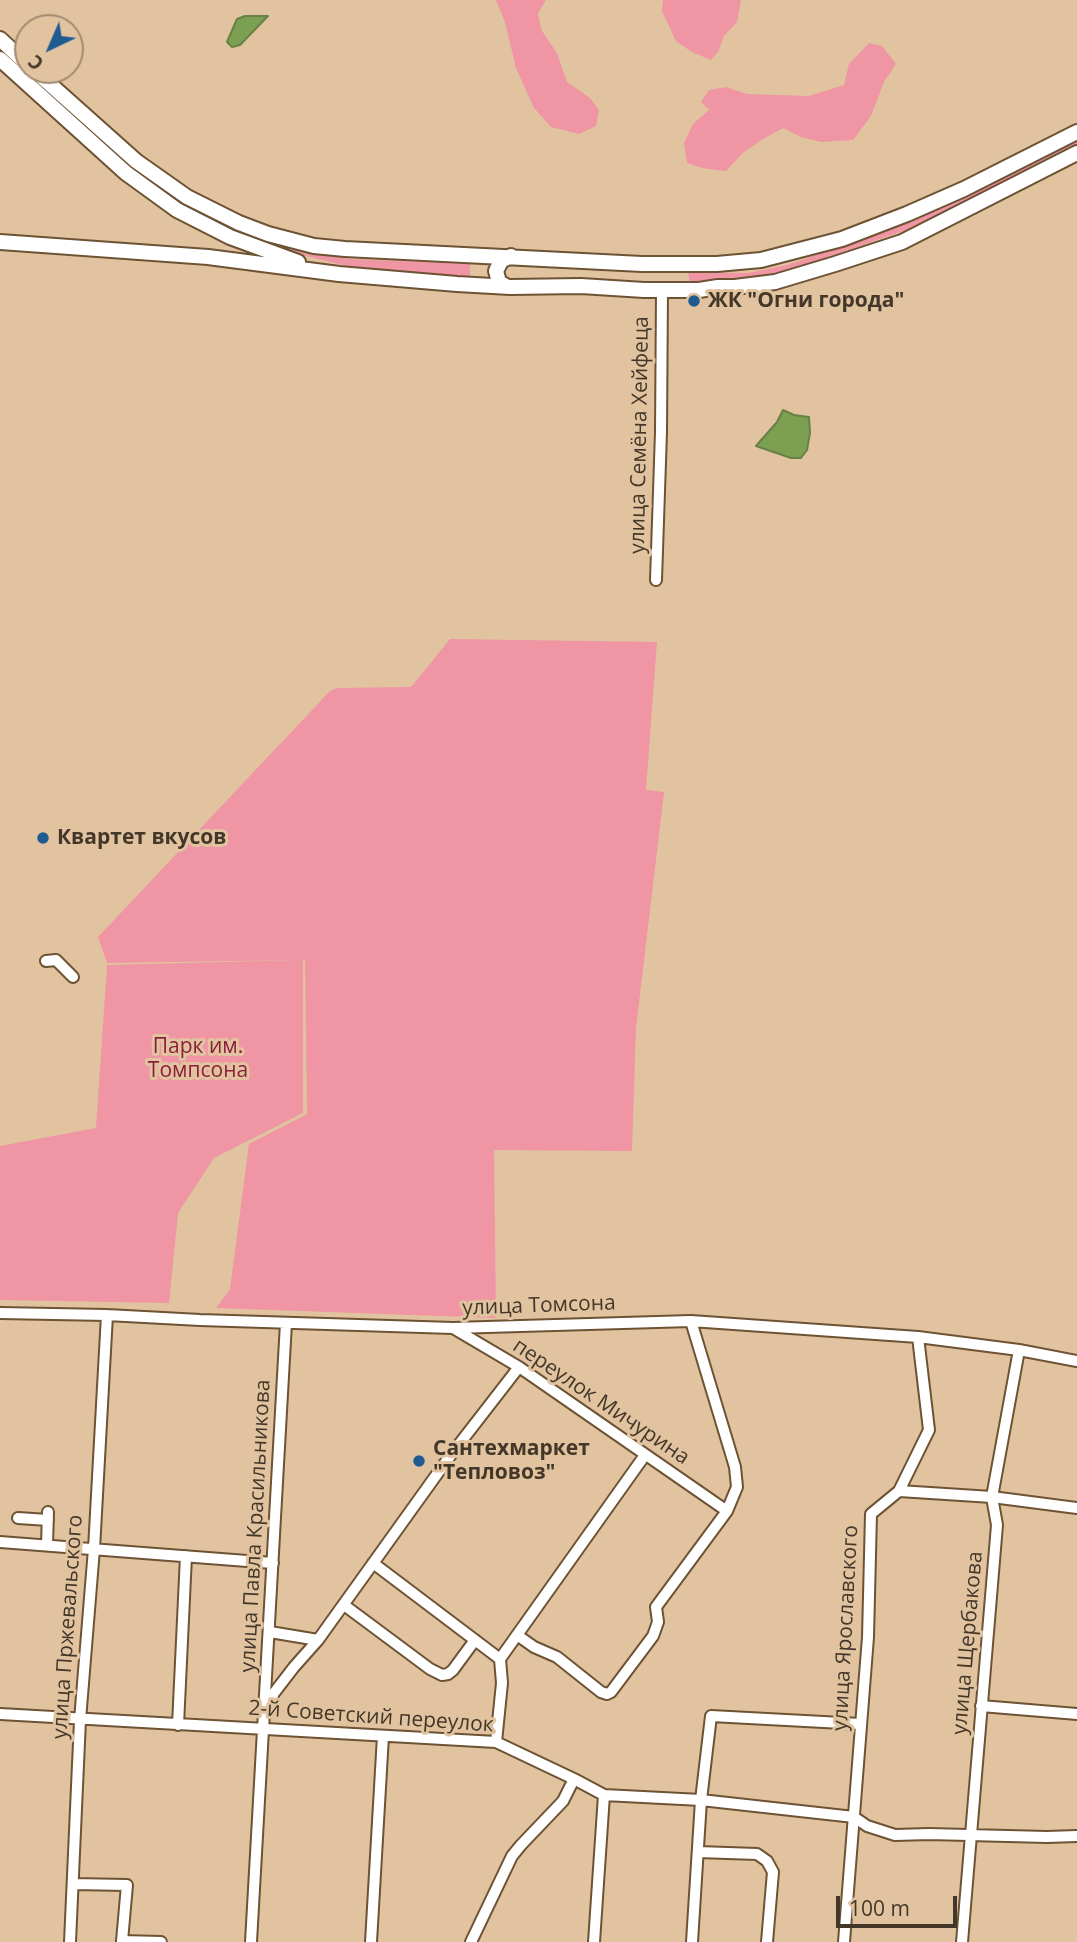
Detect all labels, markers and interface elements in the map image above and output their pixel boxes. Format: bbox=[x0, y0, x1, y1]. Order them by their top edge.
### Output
north arrow bbox=[14, 14, 84, 84]
text: С bbox=[22, 49, 49, 76]
place label: ЖК "Огни города" bbox=[708, 288, 904, 314]
marker: ЖК "Огни города" bbox=[686, 293, 702, 309]
street label: улица Семёна Хейфеца bbox=[625, 316, 655, 554]
place label: Квартет вкусов bbox=[57, 825, 227, 851]
marker: Квартет вкусов bbox=[35, 830, 51, 846]
park label: Парк им. Томпсона bbox=[148, 1034, 248, 1084]
street label: улица Томсона bbox=[462, 1291, 616, 1321]
street label: переулок Мичурина bbox=[508, 1334, 694, 1470]
street label: улица Павла Красильникова bbox=[236, 1379, 276, 1673]
place label: Сантехмаркет "Тепловоз" bbox=[433, 1436, 590, 1486]
marker: Сантехмаркет "Тепловоз" bbox=[411, 1453, 427, 1469]
street label: улица Пржевальского bbox=[48, 1514, 88, 1740]
street label: улица Ярославского bbox=[828, 1525, 864, 1731]
street label: улица Щербакова bbox=[947, 1550, 989, 1736]
street label: 2-й Советский переулок bbox=[248, 1696, 494, 1738]
scale bar bbox=[839, 1882, 960, 1926]
text: 100 m bbox=[849, 1894, 910, 1922]

